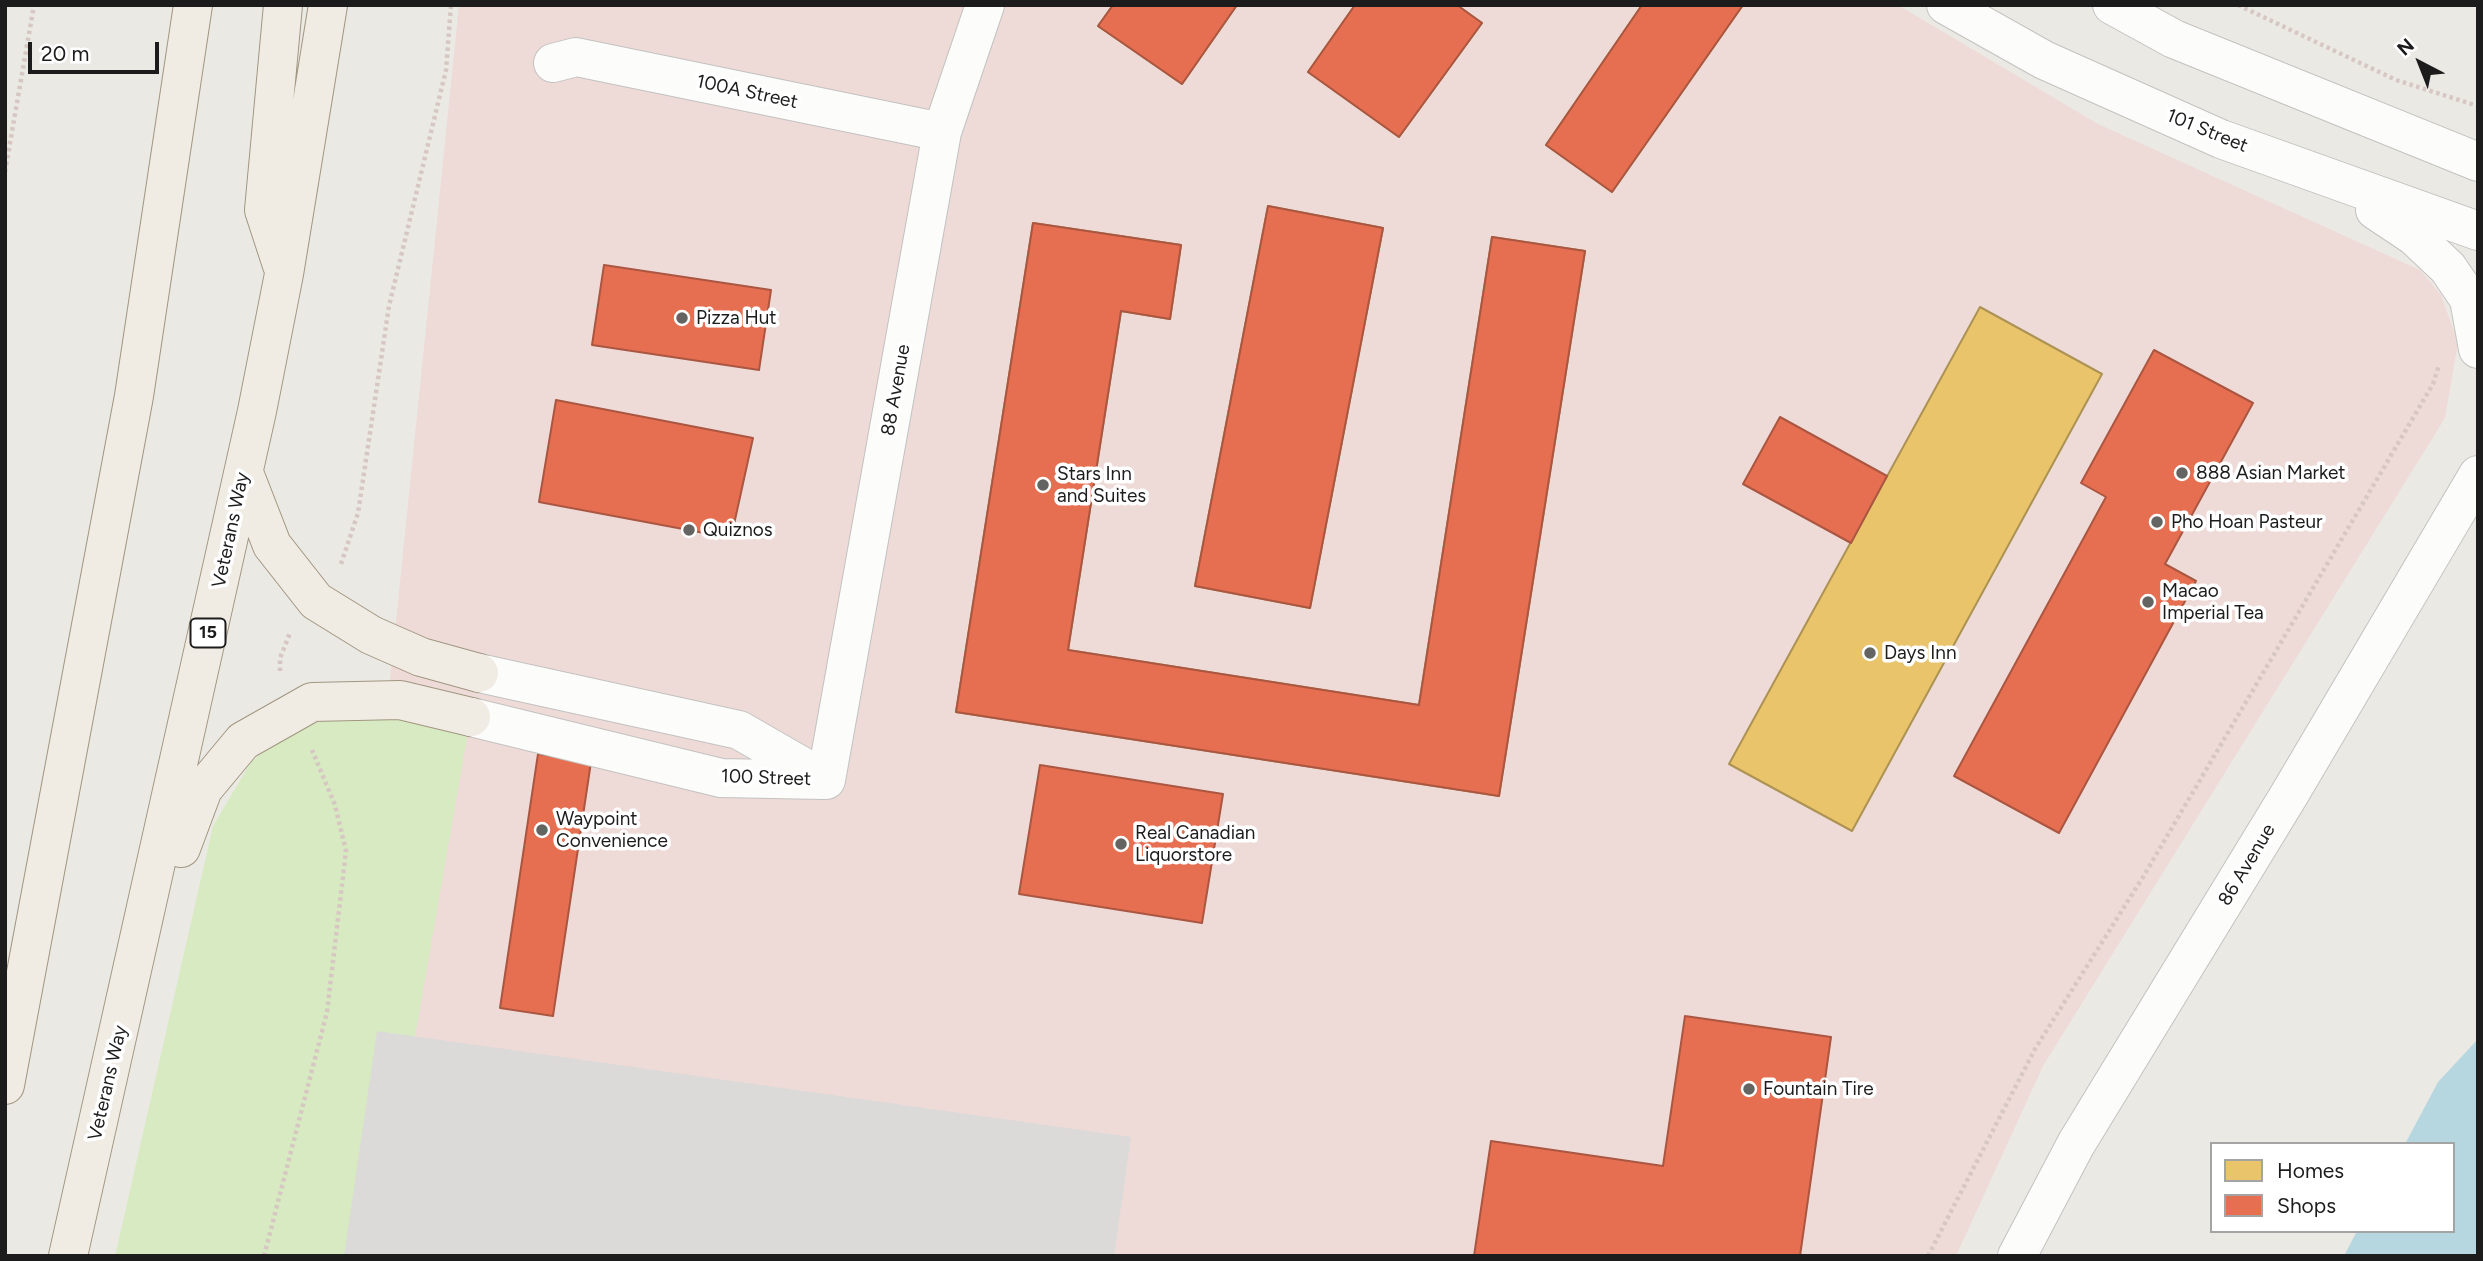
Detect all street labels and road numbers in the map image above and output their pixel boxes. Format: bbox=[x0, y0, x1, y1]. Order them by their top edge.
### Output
street label: 100A Street bbox=[694, 70, 800, 114]
street label: 101 Street bbox=[2163, 104, 2251, 158]
street label: 88 Avenue bbox=[877, 343, 915, 437]
street label: Veterans Way bbox=[208, 470, 254, 590]
road number: 15 bbox=[190, 618, 226, 648]
street label: 100 Street bbox=[721, 765, 811, 791]
street label: 86 Avenue bbox=[2214, 820, 2280, 910]
street label: Veterans Way bbox=[84, 1023, 132, 1143]

